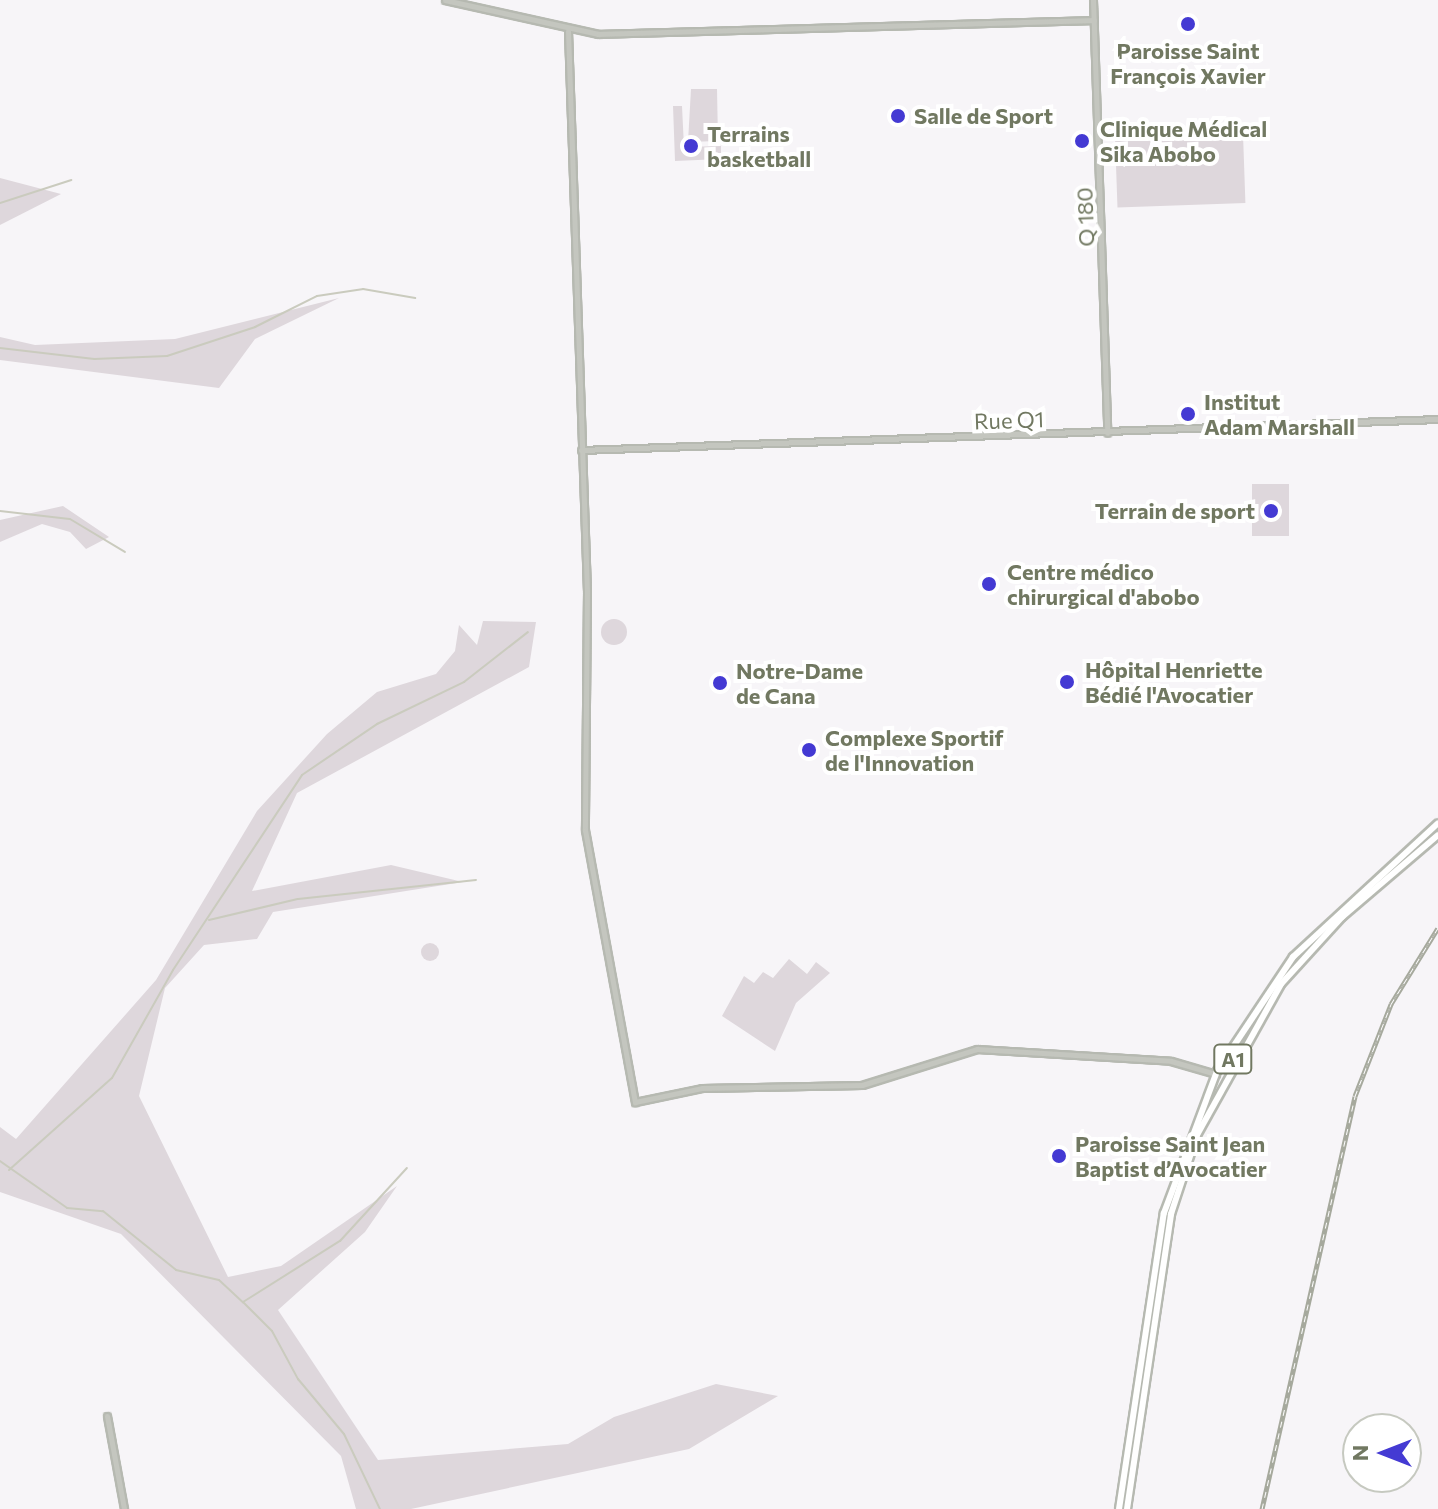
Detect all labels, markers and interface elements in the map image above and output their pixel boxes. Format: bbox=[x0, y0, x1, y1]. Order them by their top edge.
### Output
marker: Paroisse Saint François Xavier bbox=[1179, 15, 1197, 33]
place label: Paroisse Saint François Xavier bbox=[1110, 37, 1266, 88]
place label: Salle de Sport bbox=[914, 103, 1053, 129]
marker: Salle de Sport bbox=[889, 107, 907, 125]
place label: Clinique Médical Sika Abobo bbox=[1100, 115, 1267, 166]
place label: Terrains basketball bbox=[707, 120, 811, 172]
marker: Clinique Médical Sika Abobo bbox=[1071, 130, 1093, 152]
marker: Terrains basketball bbox=[682, 137, 700, 155]
street label: Q 180 bbox=[1071, 187, 1099, 247]
place label: Institut Adam Marshall bbox=[1204, 388, 1355, 440]
marker: Institut Adam Marshall bbox=[1179, 405, 1197, 423]
street label: Rue Q1 bbox=[974, 406, 1044, 434]
place label: Terrain de sport bbox=[1095, 498, 1255, 524]
marker: Terrain de sport bbox=[1262, 502, 1280, 520]
place label: Centre médico chirurgical d'abobo bbox=[1007, 558, 1200, 610]
marker: Centre médico chirurgical d'abobo bbox=[978, 573, 1000, 595]
place label: Hôpital Henriette Bédié l'Avocatier bbox=[1085, 656, 1262, 708]
place label: Notre-Dame de Cana bbox=[736, 657, 863, 708]
marker: Hôpital Henriette Bédié l'Avocatier bbox=[1056, 671, 1078, 693]
marker: Notre-Dame de Cana bbox=[711, 674, 729, 692]
place label: Complexe Sportif de l'Innovation bbox=[825, 724, 1004, 776]
marker: Complexe Sportif de l'Innovation bbox=[800, 741, 818, 759]
road number: A1 bbox=[1213, 1043, 1253, 1075]
place label: Paroisse Saint Jean Baptist d’Avocatier bbox=[1075, 1130, 1267, 1182]
marker: Paroisse Saint Jean Baptist d’Avocatier bbox=[1050, 1147, 1068, 1165]
north arrow bbox=[1342, 1413, 1422, 1493]
text: N bbox=[1346, 1445, 1373, 1461]

